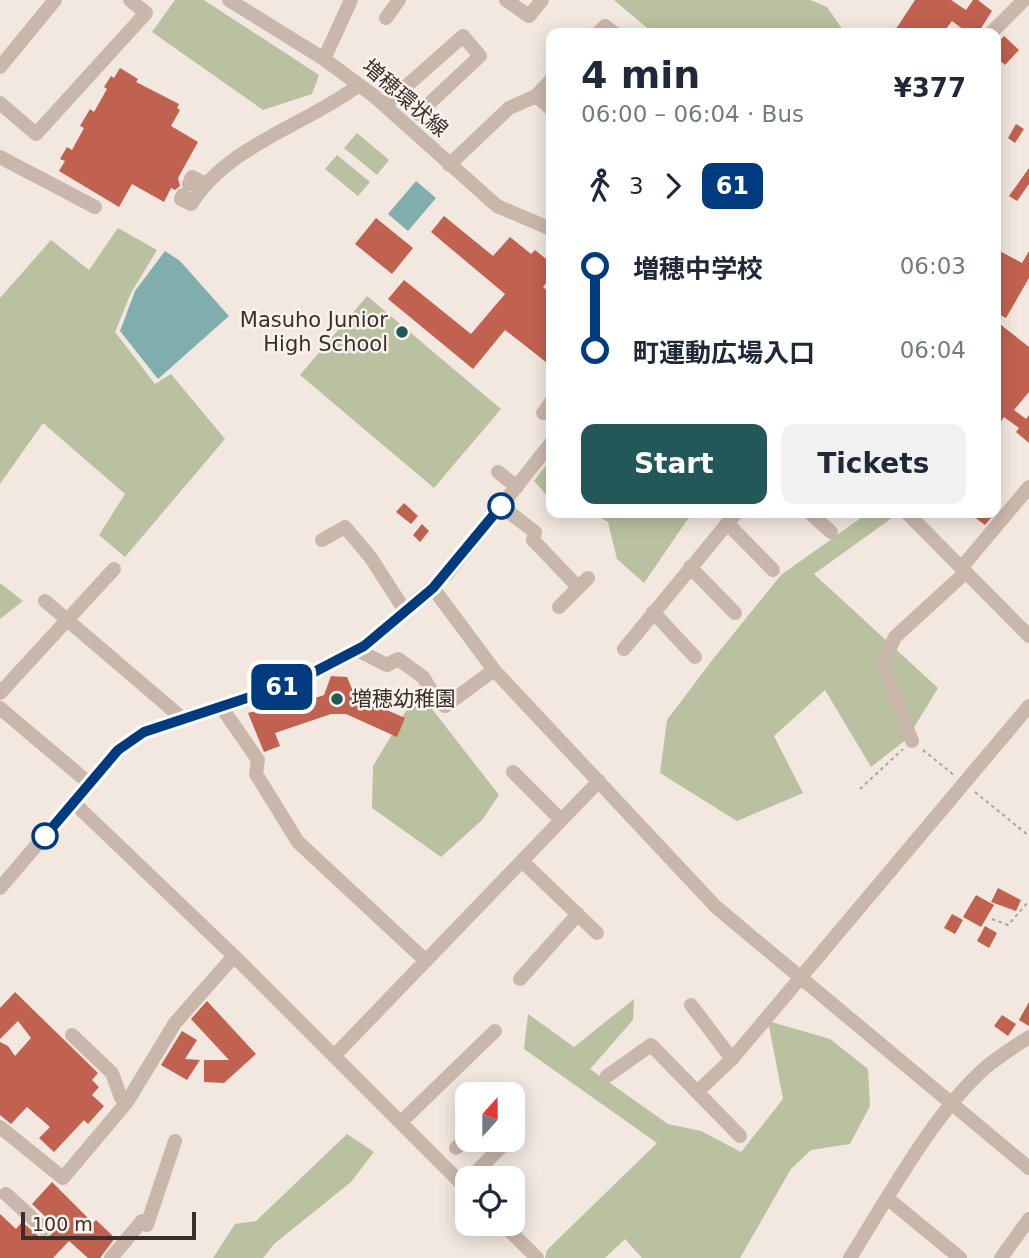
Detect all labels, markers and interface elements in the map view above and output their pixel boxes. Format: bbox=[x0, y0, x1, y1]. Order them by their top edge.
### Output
text: 4 min bbox=[581, 53, 700, 97]
street label: 増穂環状線 bbox=[358, 55, 452, 141]
text: ¥377 bbox=[894, 73, 966, 103]
text: 06:00 – 06:04 · Bus bbox=[581, 101, 804, 127]
icon: walk bbox=[581, 167, 619, 205]
icon: forward bbox=[654, 167, 692, 205]
text: 61 bbox=[716, 172, 749, 200]
text: 3 bbox=[629, 173, 644, 199]
text: 06:03 bbox=[900, 253, 966, 279]
text: 増穂中学校 bbox=[633, 254, 763, 284]
place label: Masuho Junior High School bbox=[240, 308, 388, 356]
marker: Masuho Junior High School bbox=[394, 324, 410, 340]
text: 06:04 bbox=[900, 337, 966, 363]
text: 町運動広場入口 bbox=[633, 338, 815, 368]
button: Start bbox=[581, 424, 767, 504]
button: Tickets bbox=[781, 424, 966, 504]
unlabelled marker bbox=[488, 493, 514, 519]
line badge: 61 bbox=[250, 664, 314, 710]
text: 61 bbox=[265, 673, 299, 701]
place label: 増穂幼稚園 bbox=[351, 687, 456, 711]
marker: 増穂幼稚園 bbox=[329, 691, 345, 707]
unlabelled marker bbox=[32, 823, 58, 849]
north arrow bbox=[455, 1082, 525, 1152]
map controls bbox=[455, 1082, 525, 1236]
button: locate bbox=[455, 1166, 525, 1236]
scale bar bbox=[21, 1209, 196, 1241]
text: 100 m bbox=[32, 1213, 93, 1235]

